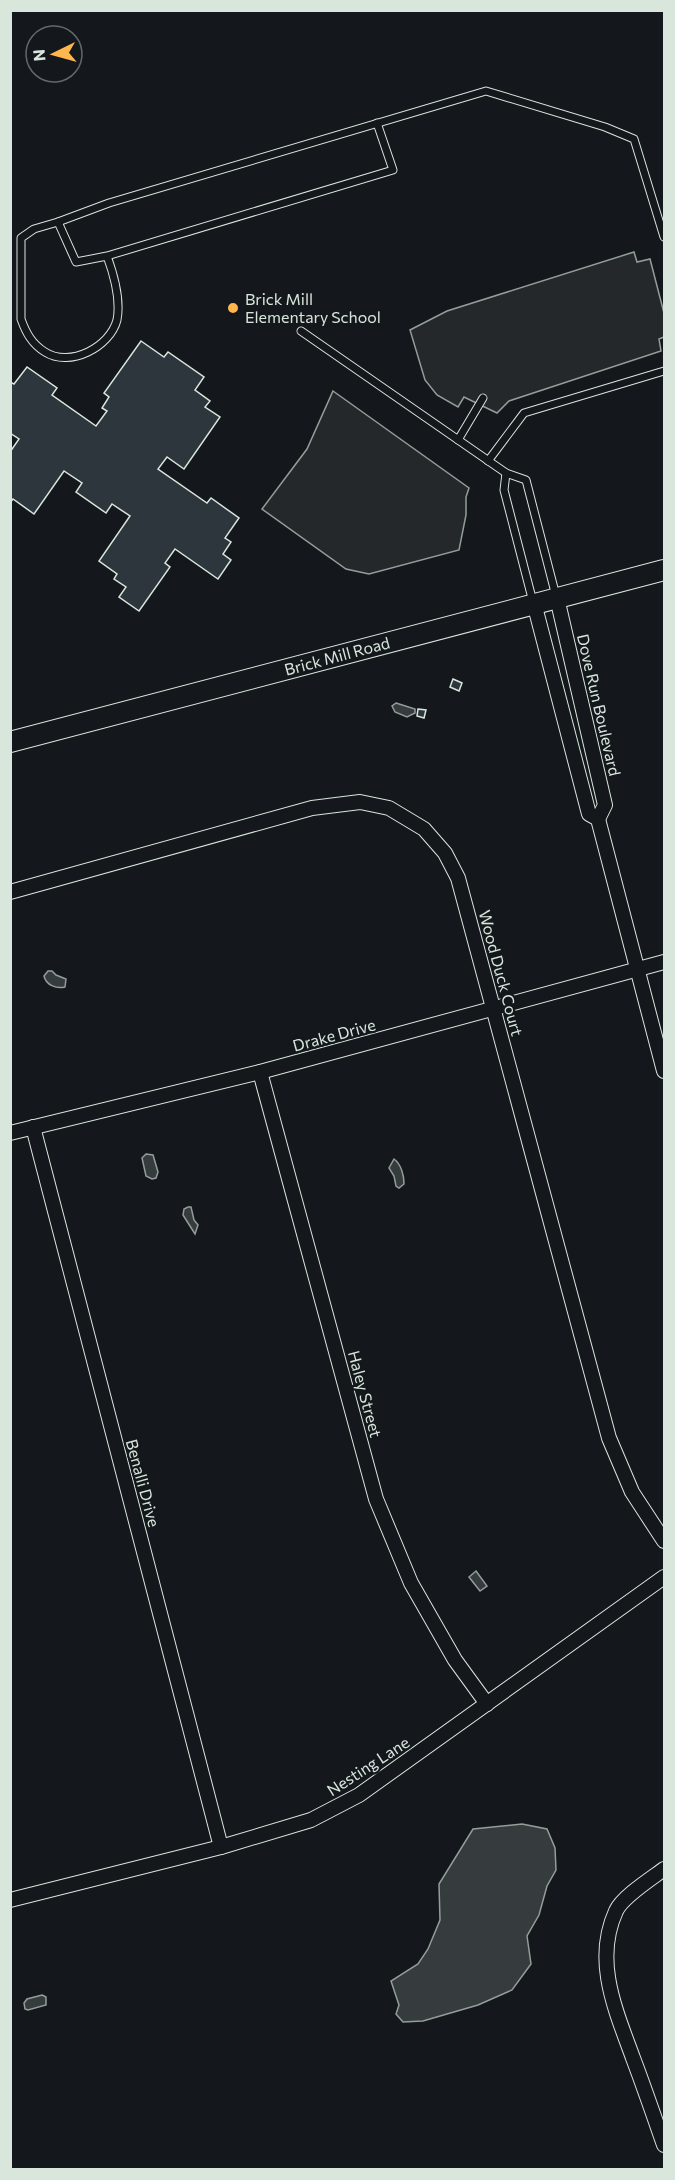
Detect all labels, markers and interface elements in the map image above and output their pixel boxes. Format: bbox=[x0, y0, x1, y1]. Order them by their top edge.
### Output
north arrow bbox=[24, 24, 84, 84]
text: N bbox=[29, 49, 49, 62]
place label: Brick Mill Elementary School bbox=[245, 289, 381, 326]
marker: Brick Mill Elementary School bbox=[226, 301, 240, 315]
street label: Brick Mill Road bbox=[282, 632, 392, 679]
street label: Dove Run Boulevard bbox=[574, 632, 625, 778]
street label: Wood Duck Court bbox=[476, 908, 528, 1038]
street label: Drake Drive bbox=[290, 1014, 377, 1055]
street label: Haley Street bbox=[345, 1348, 386, 1440]
street label: Benalli Drive bbox=[123, 1437, 164, 1529]
street label: Nesting Lane bbox=[323, 1732, 413, 1799]

